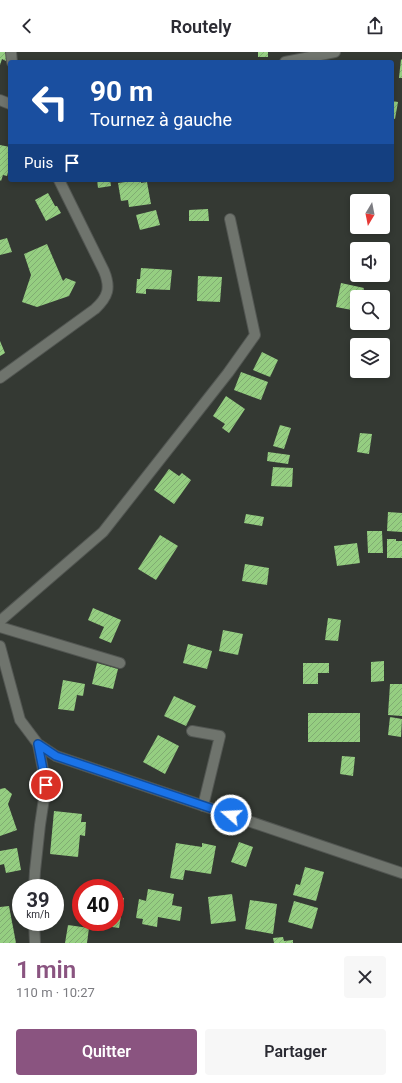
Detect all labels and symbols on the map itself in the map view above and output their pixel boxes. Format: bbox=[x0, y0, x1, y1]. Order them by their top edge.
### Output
north arrow bbox=[350, 194, 390, 234]
pin bbox=[29, 768, 63, 802]
position arrow bbox=[210, 794, 252, 836]
speed limit sign: 40 bbox=[72, 879, 124, 931]

